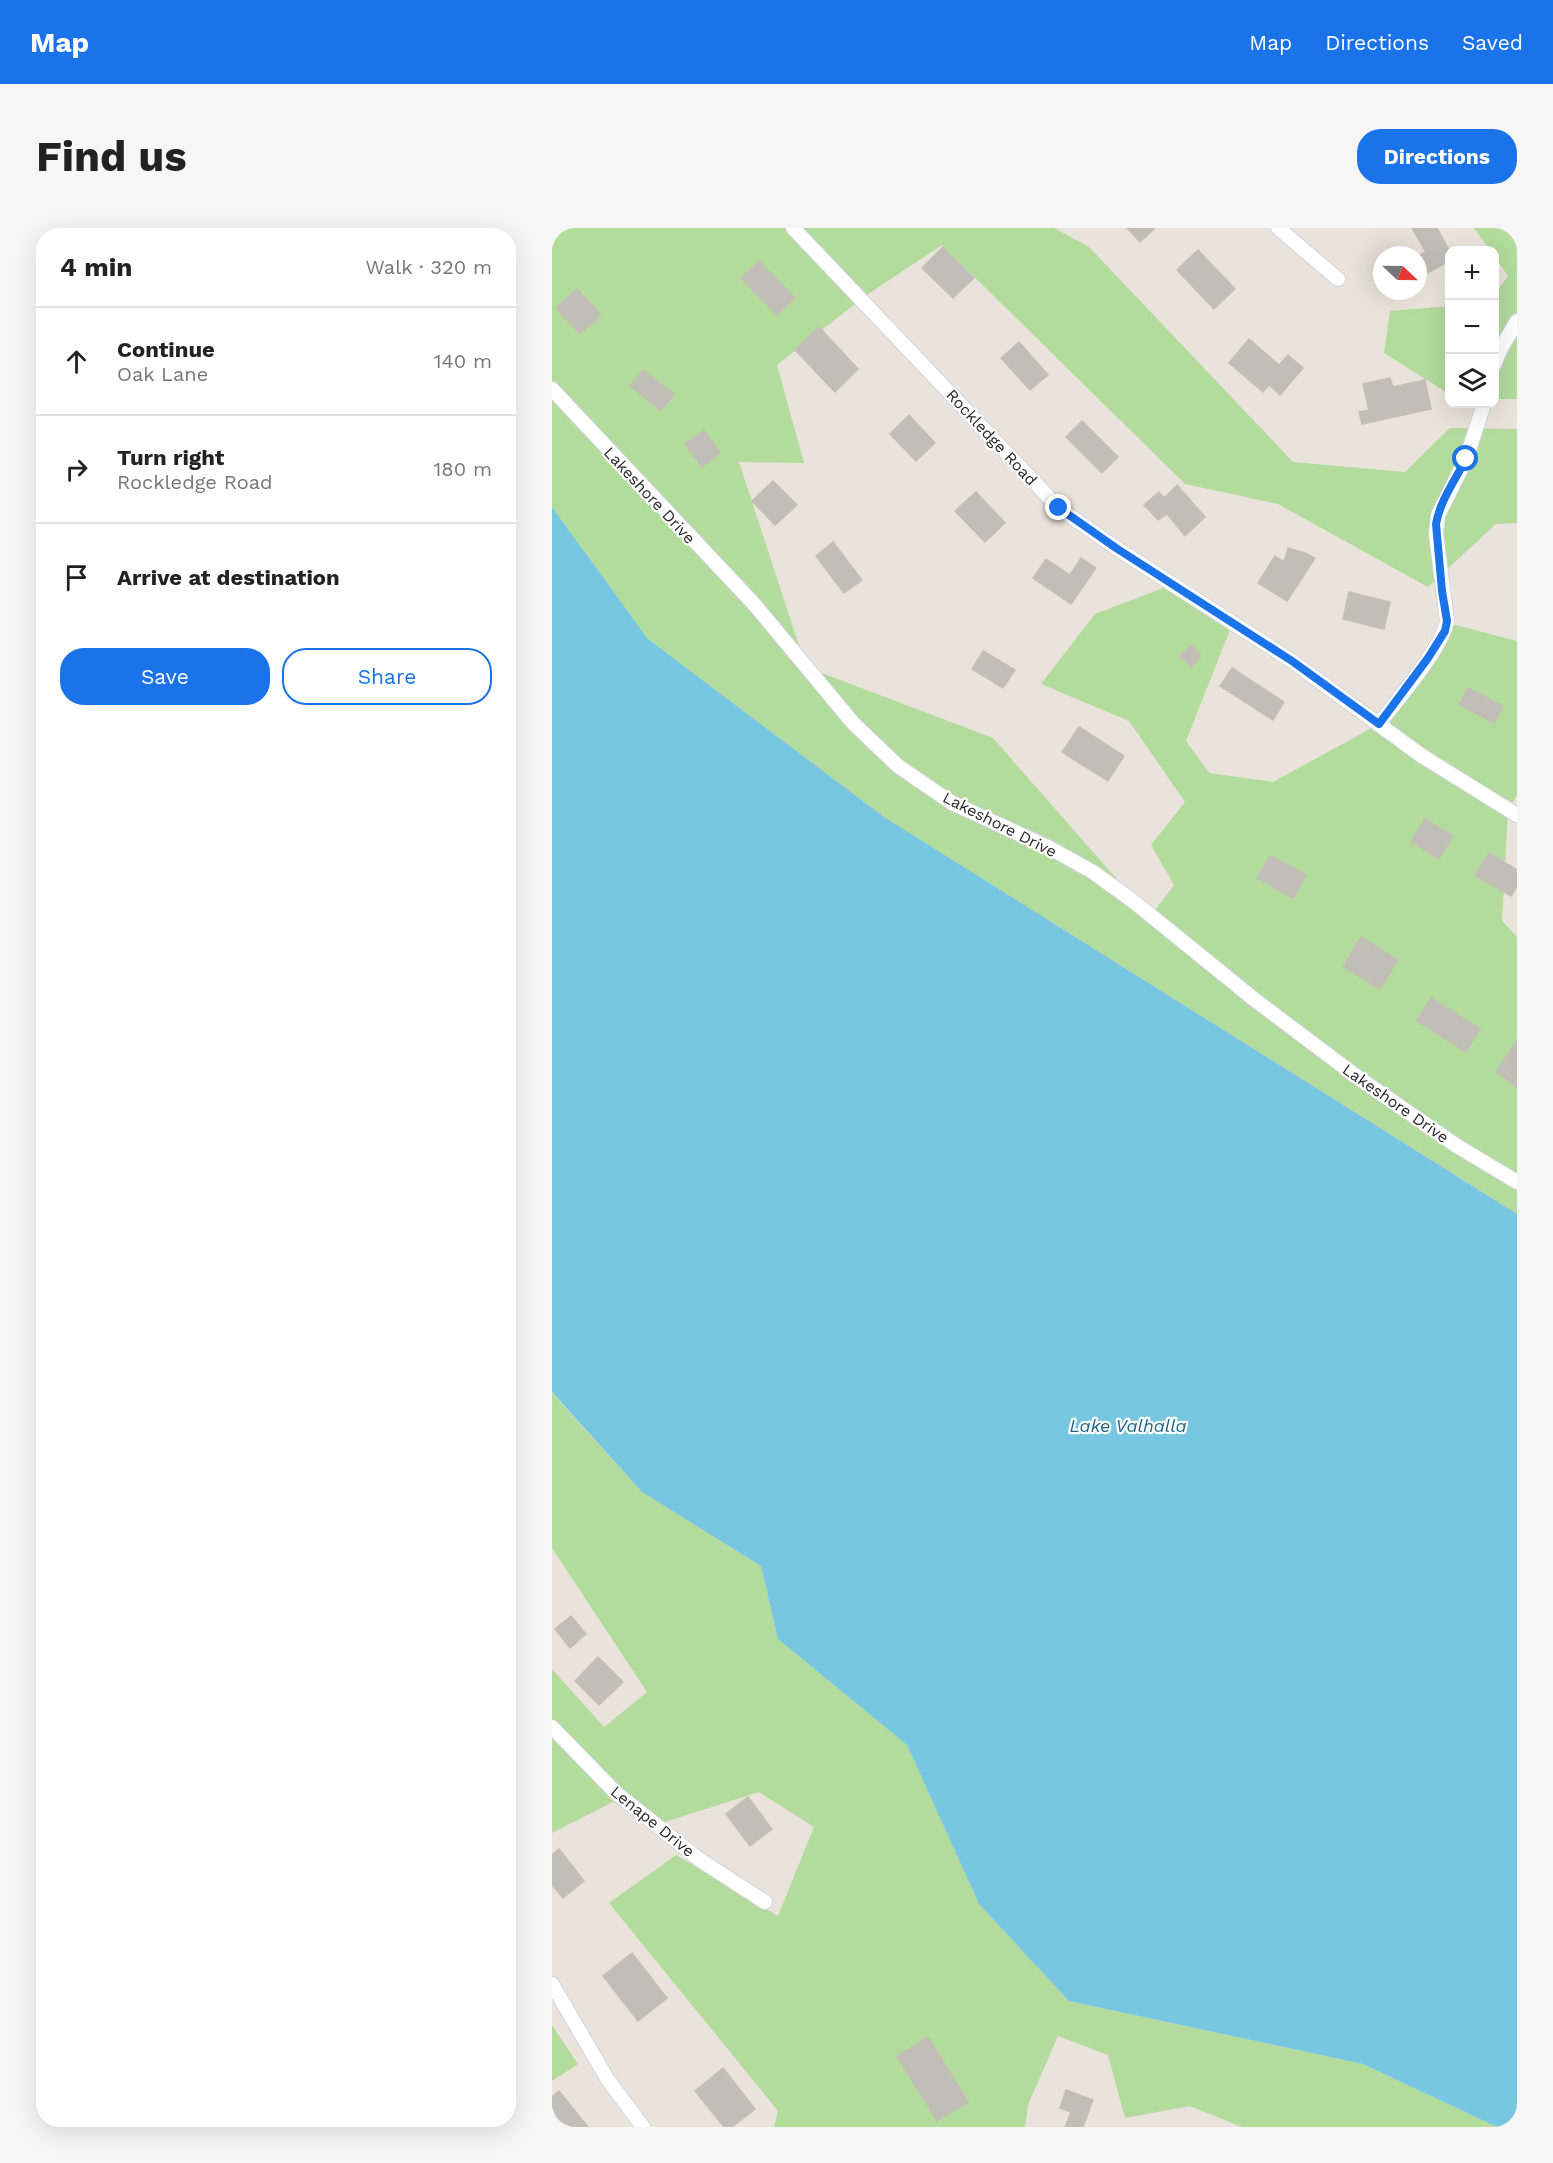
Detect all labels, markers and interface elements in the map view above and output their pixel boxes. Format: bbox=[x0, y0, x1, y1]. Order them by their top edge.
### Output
text: Map bbox=[30, 26, 89, 59]
text: Map bbox=[1249, 30, 1292, 55]
text: Directions bbox=[1325, 30, 1429, 55]
text: Saved bbox=[1462, 30, 1523, 55]
button: Directions bbox=[1357, 129, 1517, 184]
text: Find us bbox=[36, 132, 187, 181]
north arrow bbox=[1373, 246, 1427, 300]
map controls bbox=[1445, 246, 1499, 408]
button: + bbox=[1445, 246, 1499, 300]
text: 4 min bbox=[60, 252, 132, 282]
text: Walk · 320 m bbox=[365, 255, 492, 279]
button: − bbox=[1445, 300, 1499, 354]
text: Continue bbox=[117, 337, 215, 362]
icon: ahead bbox=[60, 345, 93, 378]
text: 140 m bbox=[434, 349, 492, 373]
button: layers bbox=[1445, 354, 1499, 408]
text: Oak Lane bbox=[117, 362, 208, 386]
street label: Rockledge Road bbox=[942, 385, 1041, 489]
street label: Lakeshore Drive bbox=[600, 443, 699, 548]
text: Turn right bbox=[117, 445, 224, 470]
route start bbox=[1452, 445, 1478, 471]
icon: right bbox=[60, 453, 93, 486]
text: 180 m bbox=[434, 457, 492, 481]
text: Rockledge Road bbox=[117, 470, 273, 494]
route end bbox=[1045, 494, 1071, 520]
icon: arrive bbox=[60, 561, 93, 594]
text: Arrive at destination bbox=[117, 565, 340, 590]
button: Save bbox=[60, 648, 270, 705]
button: Share bbox=[282, 648, 492, 705]
street label: Lakeshore Drive bbox=[940, 788, 1060, 861]
street label: Lakeshore Drive bbox=[1339, 1060, 1452, 1147]
water label: Lake Valhalla bbox=[1069, 1415, 1187, 1436]
street label: Lenape Drive bbox=[607, 1782, 698, 1861]

